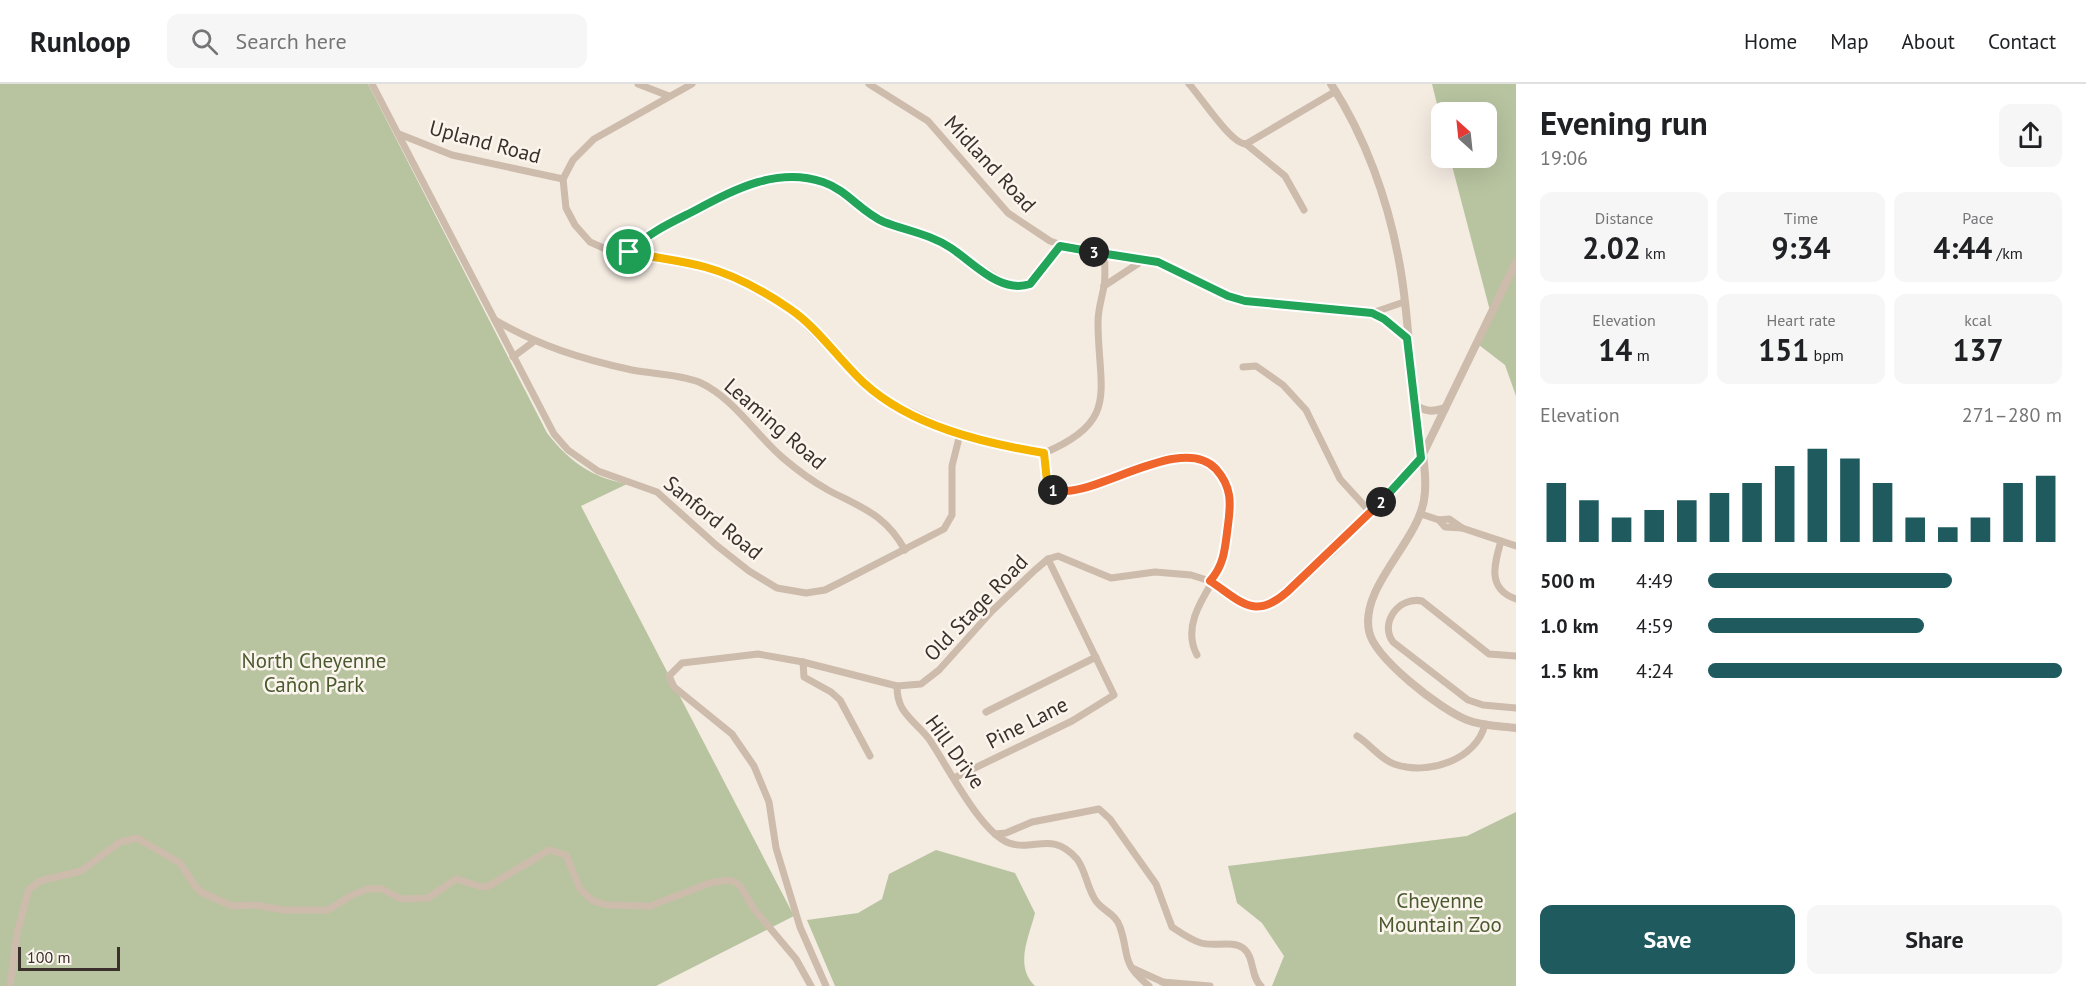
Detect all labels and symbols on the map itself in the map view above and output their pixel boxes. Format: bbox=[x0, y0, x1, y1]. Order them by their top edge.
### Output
north arrow bbox=[1431, 102, 1497, 168]
street label: Midland Road bbox=[939, 109, 1042, 218]
street label: Upland Road bbox=[426, 114, 544, 169]
pin bbox=[603, 226, 654, 277]
pin: 3 bbox=[1079, 237, 1109, 267]
street label: Leaming Road bbox=[719, 372, 832, 475]
street label: Sanford Road bbox=[658, 470, 768, 566]
pin: 1 bbox=[1038, 475, 1068, 505]
pin: 2 bbox=[1366, 487, 1396, 517]
street label: Old Stage Road bbox=[918, 549, 1033, 667]
park label: North Cheyenne Cañon Park bbox=[242, 647, 386, 698]
street label: Pine Lane bbox=[981, 691, 1072, 755]
street label: Hill Drive bbox=[920, 710, 991, 794]
park label: Cheyenne Mountain Zoo bbox=[1378, 887, 1502, 938]
scale bar bbox=[18, 944, 120, 972]

